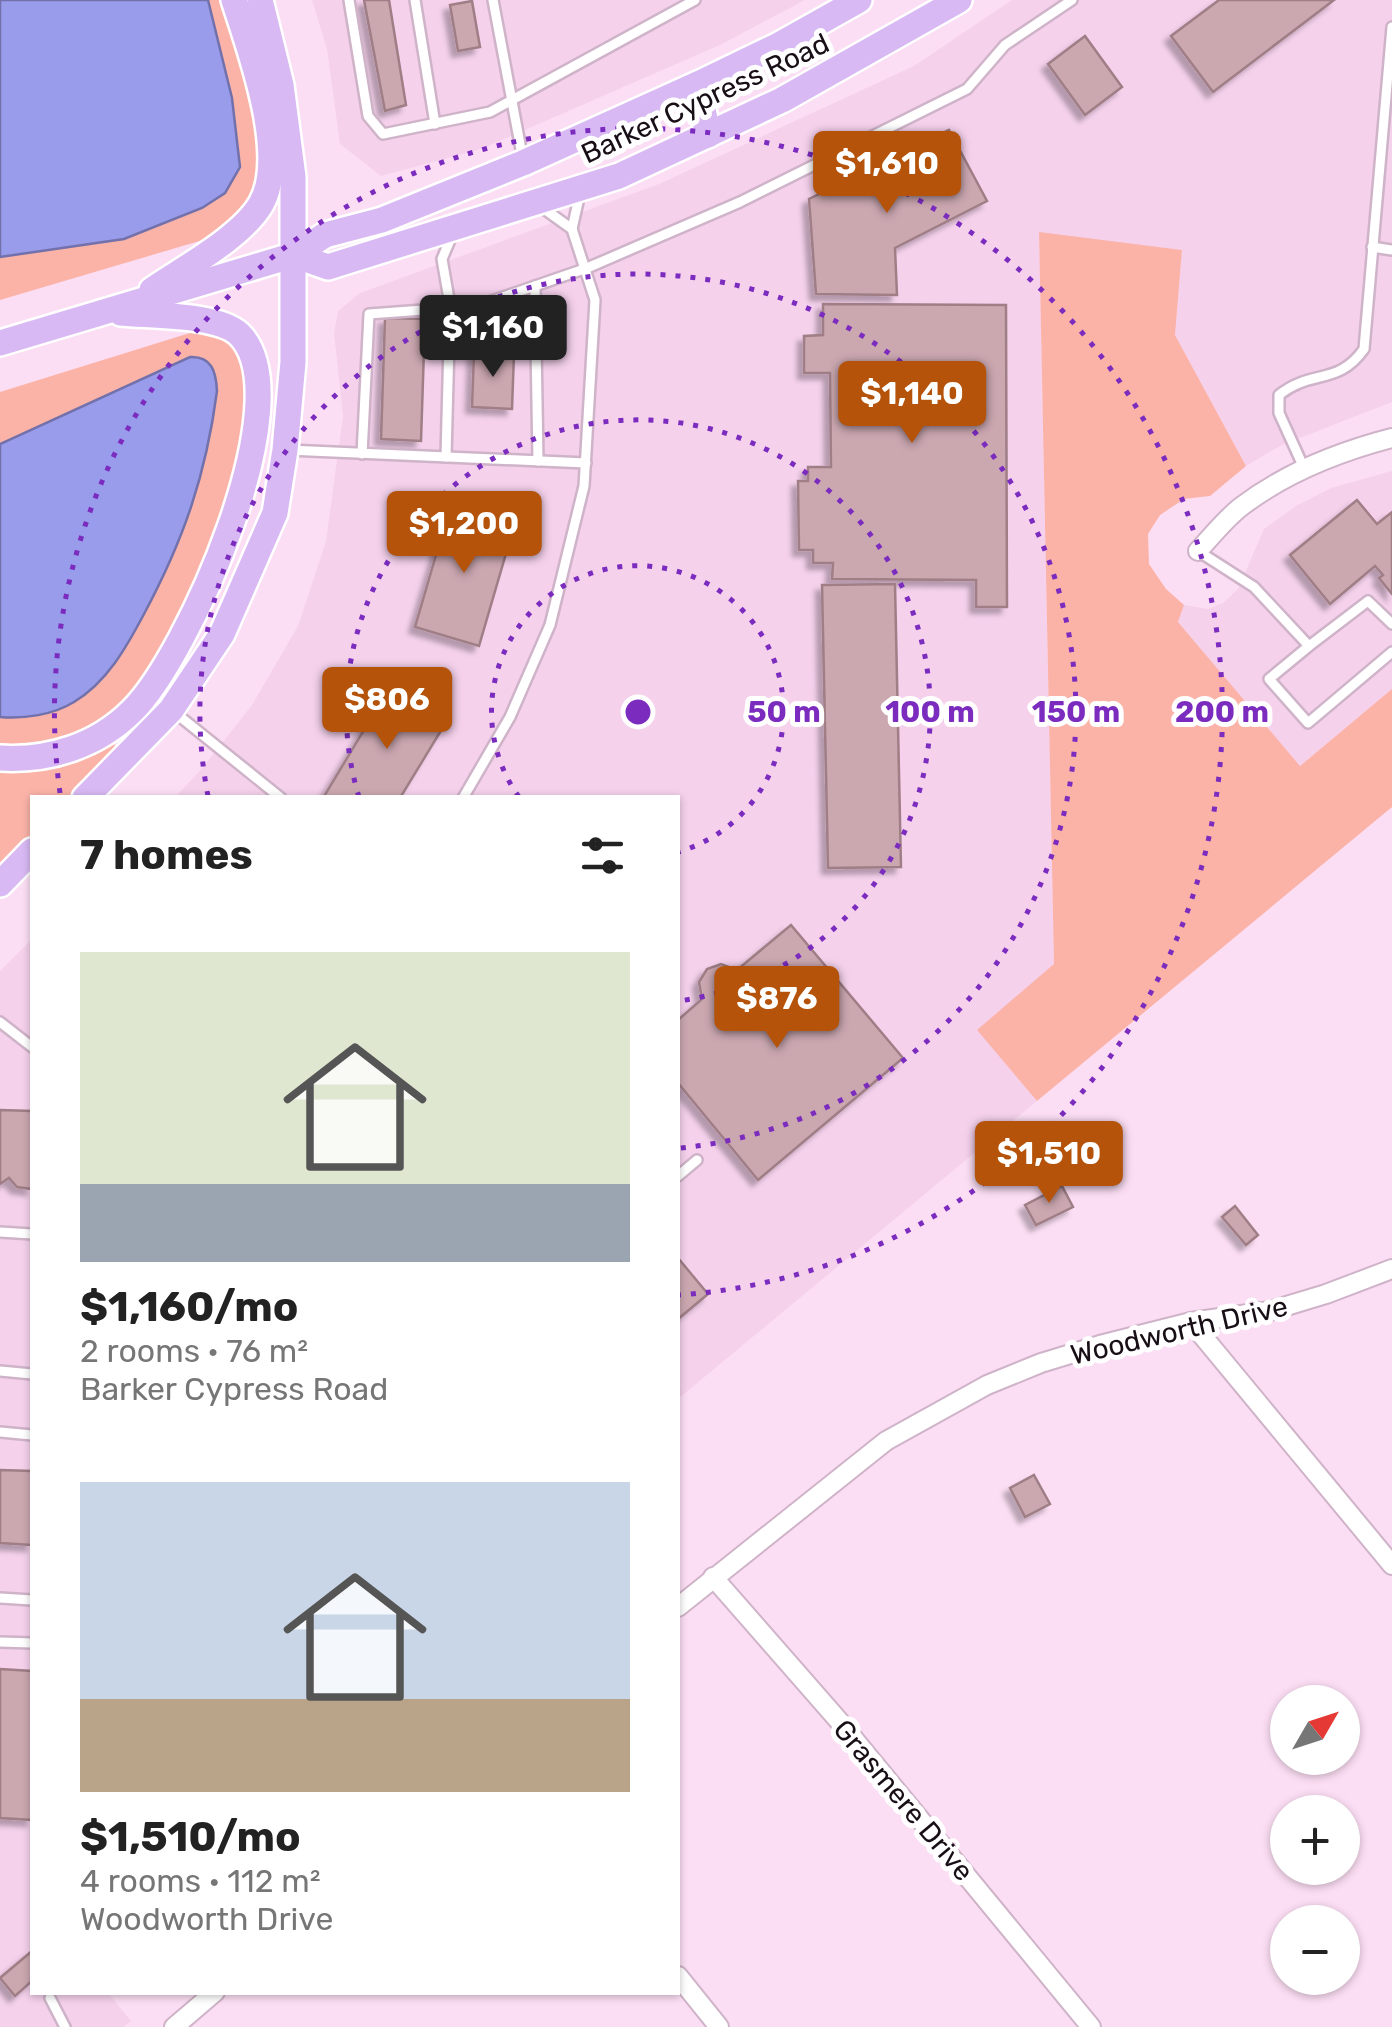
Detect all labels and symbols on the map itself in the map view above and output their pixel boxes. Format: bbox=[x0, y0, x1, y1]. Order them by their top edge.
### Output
street label: Barker Cypress Road bbox=[576, 27, 834, 170]
pin: $1,610 bbox=[806, 131, 968, 216]
pin: $1,160 bbox=[412, 295, 574, 380]
pin: $1,140 bbox=[831, 361, 993, 446]
pin: $1,200 bbox=[383, 491, 545, 576]
pin: $806 bbox=[328, 667, 446, 752]
centre of rings bbox=[620, 694, 656, 730]
text: 50 m bbox=[747, 694, 821, 730]
text: 100 m bbox=[885, 694, 975, 730]
text: 150 m bbox=[1032, 694, 1120, 730]
text: 200 m bbox=[1175, 694, 1269, 730]
pin: $876 bbox=[718, 966, 836, 1051]
pin: $1,510 bbox=[968, 1121, 1130, 1206]
street label: Woodworth Drive bbox=[1067, 1289, 1291, 1371]
north arrow bbox=[1270, 1685, 1360, 1775]
street label: Grasmere Drive bbox=[827, 1713, 981, 1888]

